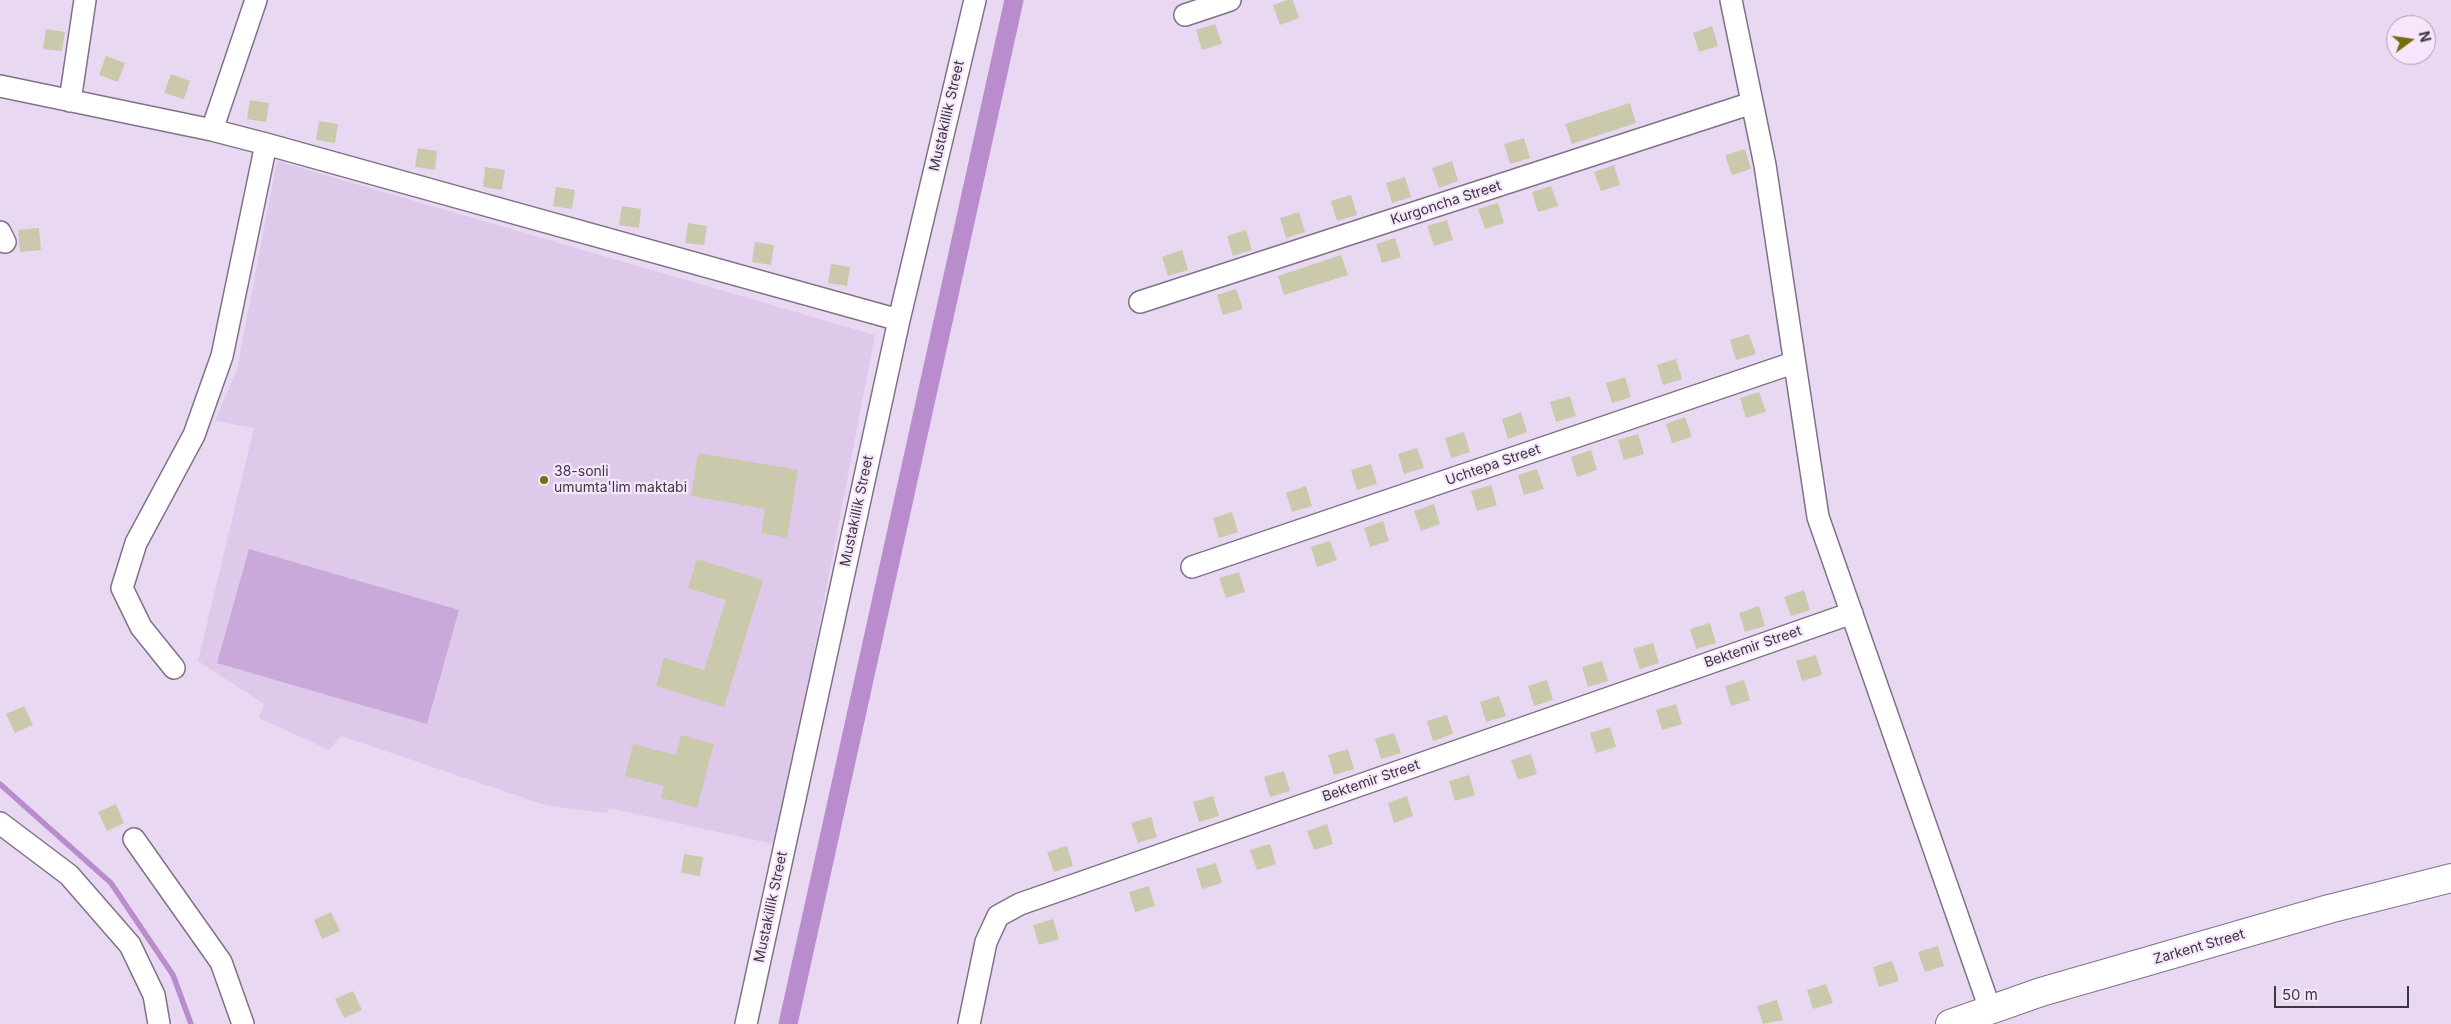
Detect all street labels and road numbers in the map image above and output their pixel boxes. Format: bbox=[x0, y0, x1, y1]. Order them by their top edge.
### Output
street label: Mustakillik Street bbox=[926, 59, 968, 173]
street label: Kurgoncha Street bbox=[1389, 177, 1503, 229]
street label: Uchtepa Street bbox=[1443, 441, 1543, 489]
street label: Mustakillik Street bbox=[837, 454, 877, 568]
street label: Bektemir Street bbox=[1702, 622, 1804, 672]
street label: Bektemir Street bbox=[1320, 756, 1422, 806]
street label: Mustakillik Street bbox=[751, 850, 791, 964]
street label: Zarkent Street bbox=[2152, 926, 2246, 968]

